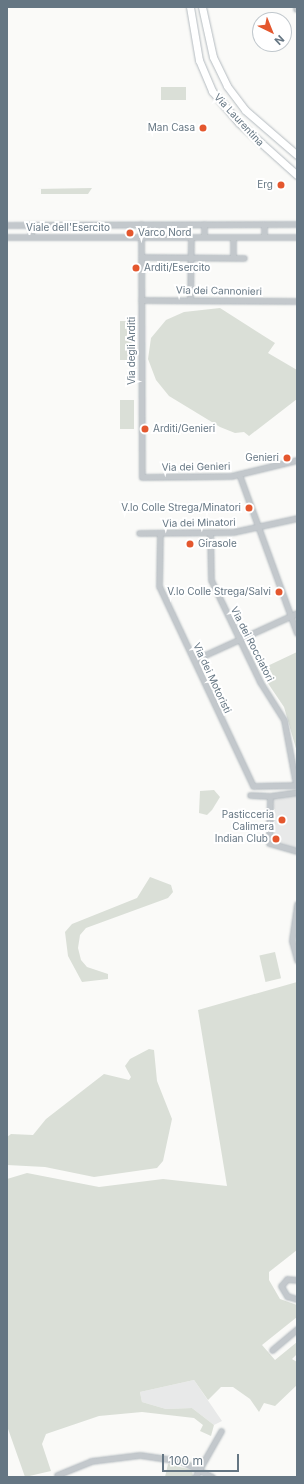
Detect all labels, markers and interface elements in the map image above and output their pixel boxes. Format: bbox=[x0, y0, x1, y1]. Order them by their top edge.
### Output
north arrow bbox=[252, 12, 292, 52]
text: N bbox=[272, 32, 287, 48]
street label: Via Laurentina bbox=[212, 91, 266, 149]
place label: Man Casa bbox=[148, 122, 195, 134]
marker: Man Casa bbox=[198, 123, 208, 133]
place label: Erg bbox=[257, 179, 273, 191]
marker: Erg bbox=[276, 180, 286, 190]
street label: Viale dell'Esercito bbox=[26, 222, 110, 234]
place label: Varco Nord bbox=[138, 227, 191, 239]
marker: Varco Nord bbox=[125, 228, 135, 238]
place label: Arditi/Esercito bbox=[144, 262, 210, 274]
marker: Arditi/Esercito bbox=[131, 263, 141, 273]
street label: Via dei Cannonieri bbox=[176, 284, 262, 298]
street label: Via degli Arditi bbox=[126, 317, 138, 385]
place label: Arditi/Genieri bbox=[153, 423, 215, 435]
marker: Arditi/Genieri bbox=[140, 424, 150, 434]
place label: Genieri bbox=[245, 452, 279, 464]
marker: Genieri bbox=[282, 453, 292, 463]
street label: Via dei Genieri bbox=[162, 460, 230, 474]
place label: V.lo Colle Strega/Minatori bbox=[121, 502, 241, 514]
marker: V.lo Colle Strega/Minatori bbox=[244, 503, 254, 513]
street label: Via dei Minatori bbox=[162, 516, 236, 530]
place label: Girasole bbox=[198, 538, 237, 550]
marker: Girasole bbox=[185, 539, 195, 549]
place label: V.lo Colle Strega/Salvi bbox=[167, 586, 271, 598]
marker: V.lo Colle Strega/Salvi bbox=[274, 587, 284, 597]
street label: Via dei Rocciatori bbox=[228, 605, 276, 683]
street label: Via dei Motoristi bbox=[190, 641, 234, 715]
place label: Pasticceria Calimera bbox=[222, 808, 274, 832]
marker: Pasticceria Calimera bbox=[277, 815, 287, 825]
place label: Indian Club bbox=[215, 833, 268, 845]
marker: Indian Club bbox=[271, 834, 281, 844]
scale bar bbox=[164, 1446, 241, 1472]
text: 100 m bbox=[169, 1453, 203, 1468]

